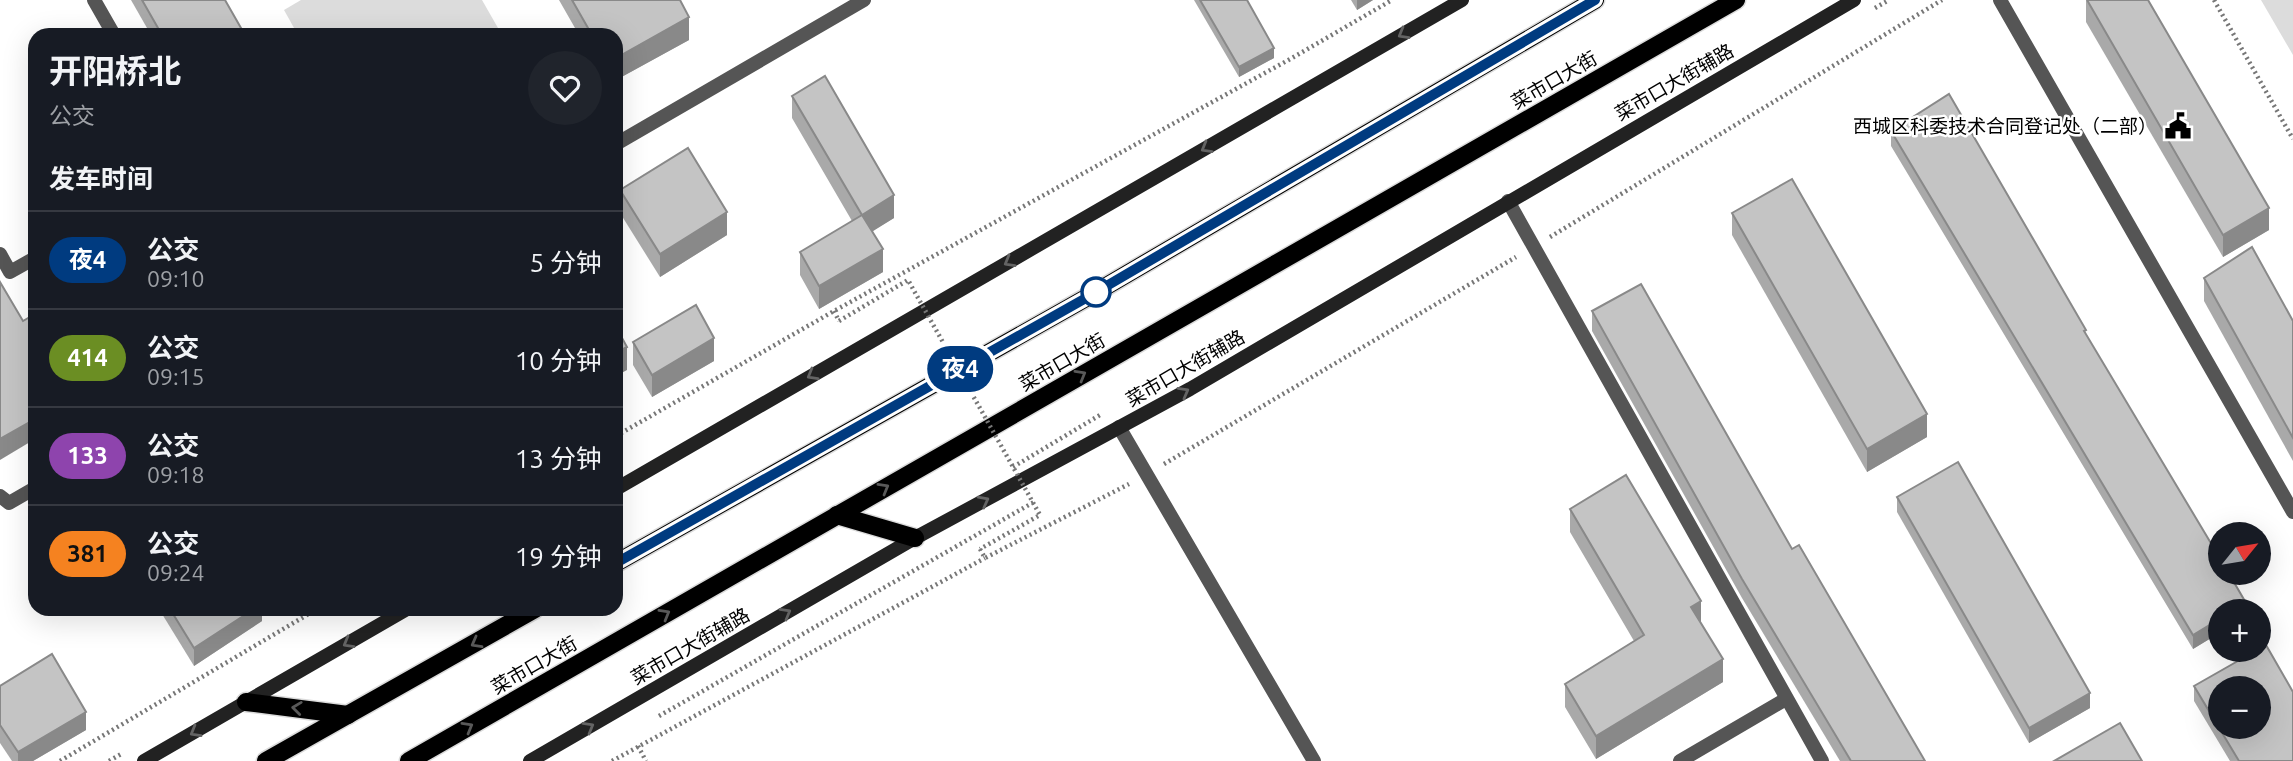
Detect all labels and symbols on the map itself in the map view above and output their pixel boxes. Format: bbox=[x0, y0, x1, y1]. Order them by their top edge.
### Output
one-way arrow bbox=[1398, 26, 1410, 39]
street label: 菜市口大街辅路 bbox=[1611, 39, 1737, 125]
street label: 菜市口大街 bbox=[1507, 47, 1601, 113]
public building icon: 西城区科委技术合同登记处（二部） bbox=[2163, 111, 2193, 141]
place label: 西城区科委技术合同登记处（二部） bbox=[1853, 115, 2157, 137]
one-way arrow bbox=[1201, 140, 1213, 153]
one-way arrow bbox=[1004, 254, 1016, 267]
unlabelled marker bbox=[1081, 277, 1111, 307]
street label: 菜市口大街辅路 bbox=[1122, 325, 1248, 411]
street label: 菜市口大街 bbox=[1015, 329, 1109, 395]
line badge: 夜4 bbox=[928, 346, 992, 392]
one-way arrow bbox=[807, 367, 820, 380]
one-way arrow bbox=[1074, 370, 1087, 383]
one-way arrow bbox=[1176, 387, 1189, 400]
one-way arrow bbox=[877, 483, 889, 496]
one-way arrow bbox=[976, 496, 989, 509]
north arrow bbox=[2208, 522, 2272, 584]
street label: 菜市口大街辅路 bbox=[627, 603, 753, 689]
one-way arrow bbox=[778, 608, 791, 621]
one-way arrow bbox=[658, 609, 671, 622]
street label: 菜市口大街 bbox=[487, 632, 581, 698]
one-way arrow bbox=[343, 635, 356, 648]
one-way arrow bbox=[470, 635, 483, 648]
one-way arrow bbox=[291, 701, 303, 716]
one-way arrow bbox=[461, 722, 474, 735]
one-way arrow bbox=[581, 722, 594, 735]
one-way arrow bbox=[190, 724, 202, 737]

